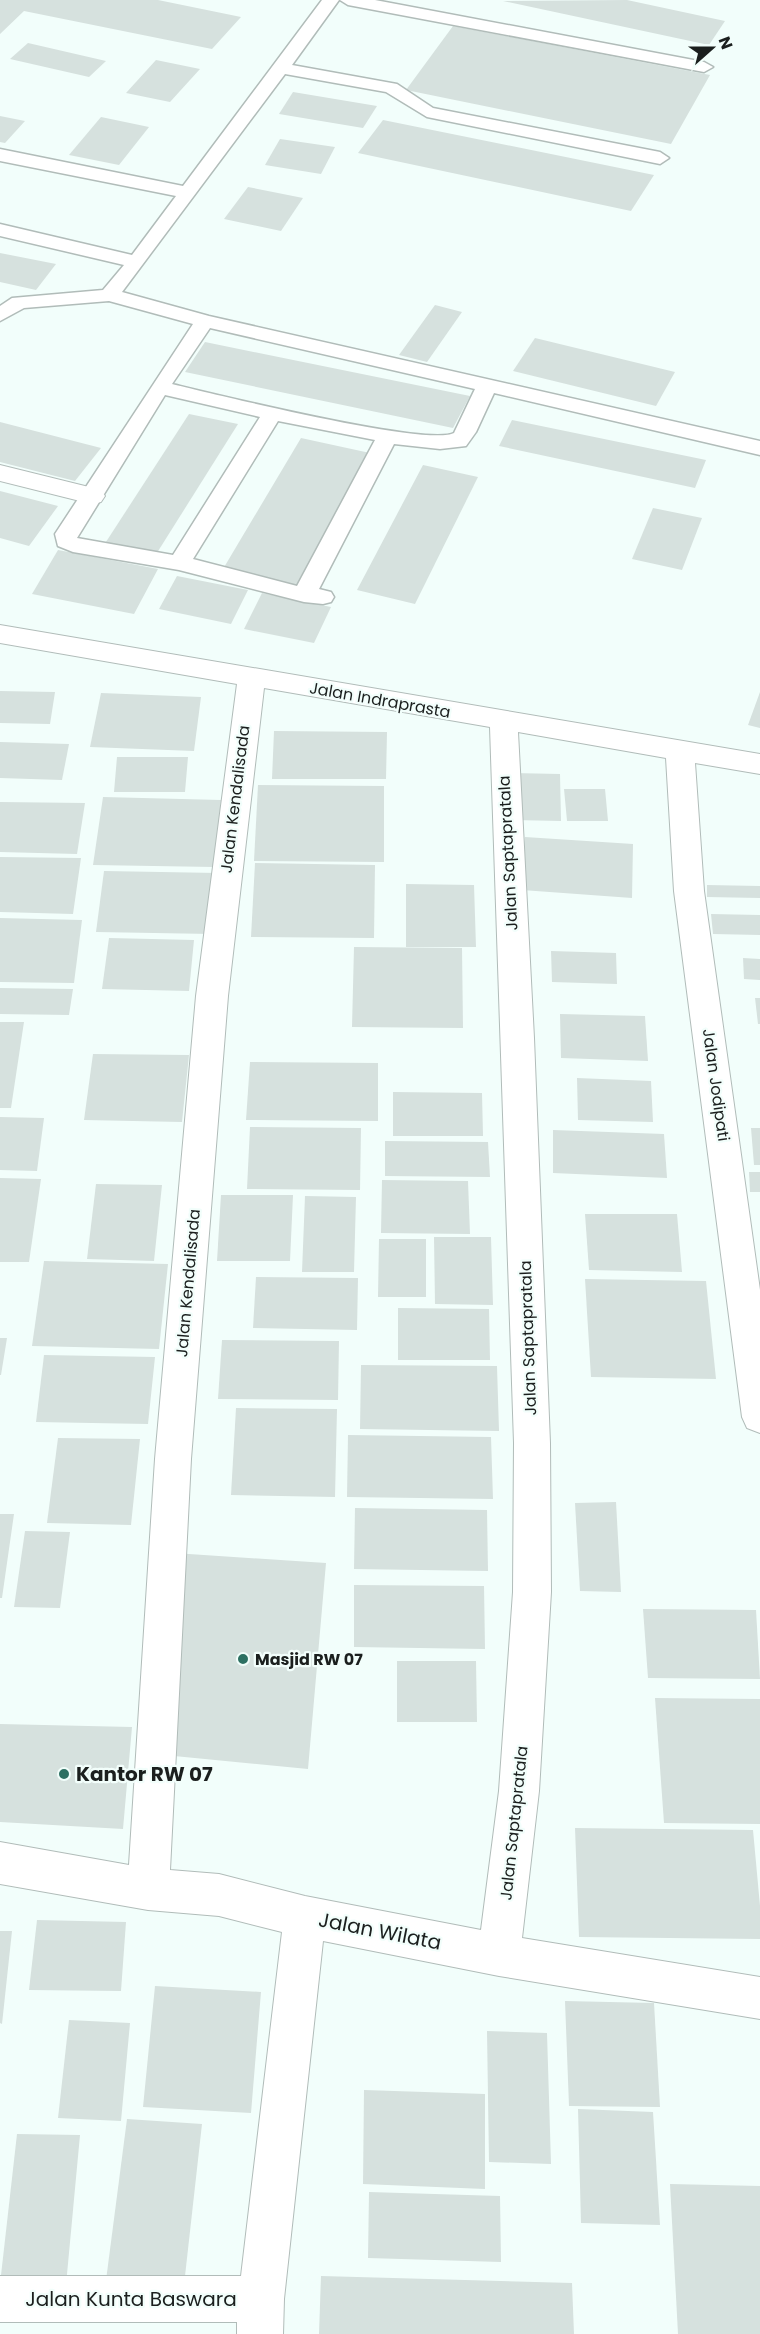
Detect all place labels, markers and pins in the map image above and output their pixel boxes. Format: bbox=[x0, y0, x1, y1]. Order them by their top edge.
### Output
place label: Masjid RW 07 bbox=[255, 1648, 363, 1671]
marker: Masjid RW 07 bbox=[236, 1652, 250, 1666]
place label: Kantor RW 07 bbox=[76, 1760, 213, 1788]
marker: Kantor RW 07 bbox=[57, 1767, 71, 1781]

